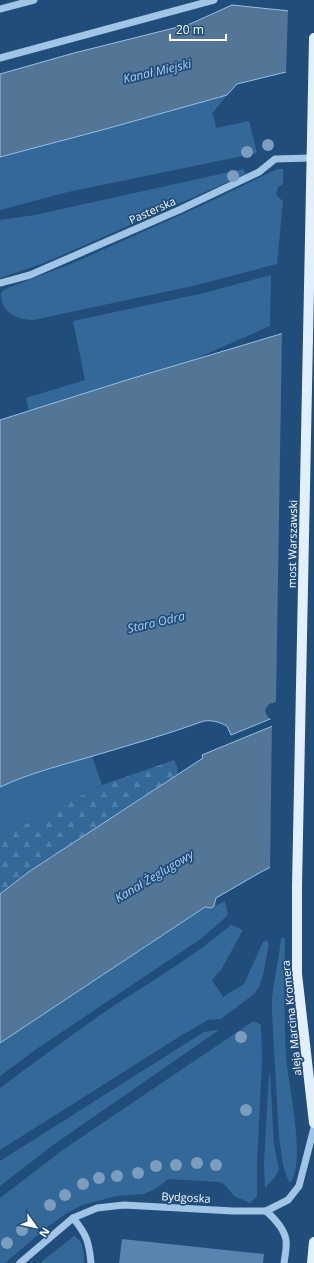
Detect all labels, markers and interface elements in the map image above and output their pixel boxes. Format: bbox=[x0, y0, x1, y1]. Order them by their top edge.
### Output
scale bar bbox=[170, 16, 226, 42]
text: 20 m bbox=[176, 21, 204, 38]
water label: Kanał Miejski bbox=[121, 55, 194, 87]
street label: Pasterska bbox=[126, 193, 178, 227]
street label: most Warszawski bbox=[284, 500, 300, 588]
water label: Stara Odra bbox=[126, 607, 187, 637]
water label: Kanał Żeglugowy bbox=[111, 845, 198, 906]
street label: aleja Marcina Kromera bbox=[277, 960, 305, 1076]
street label: Bydgoska bbox=[161, 1188, 211, 1206]
north arrow bbox=[16, 1207, 56, 1247]
text: N bbox=[36, 1225, 54, 1241]

